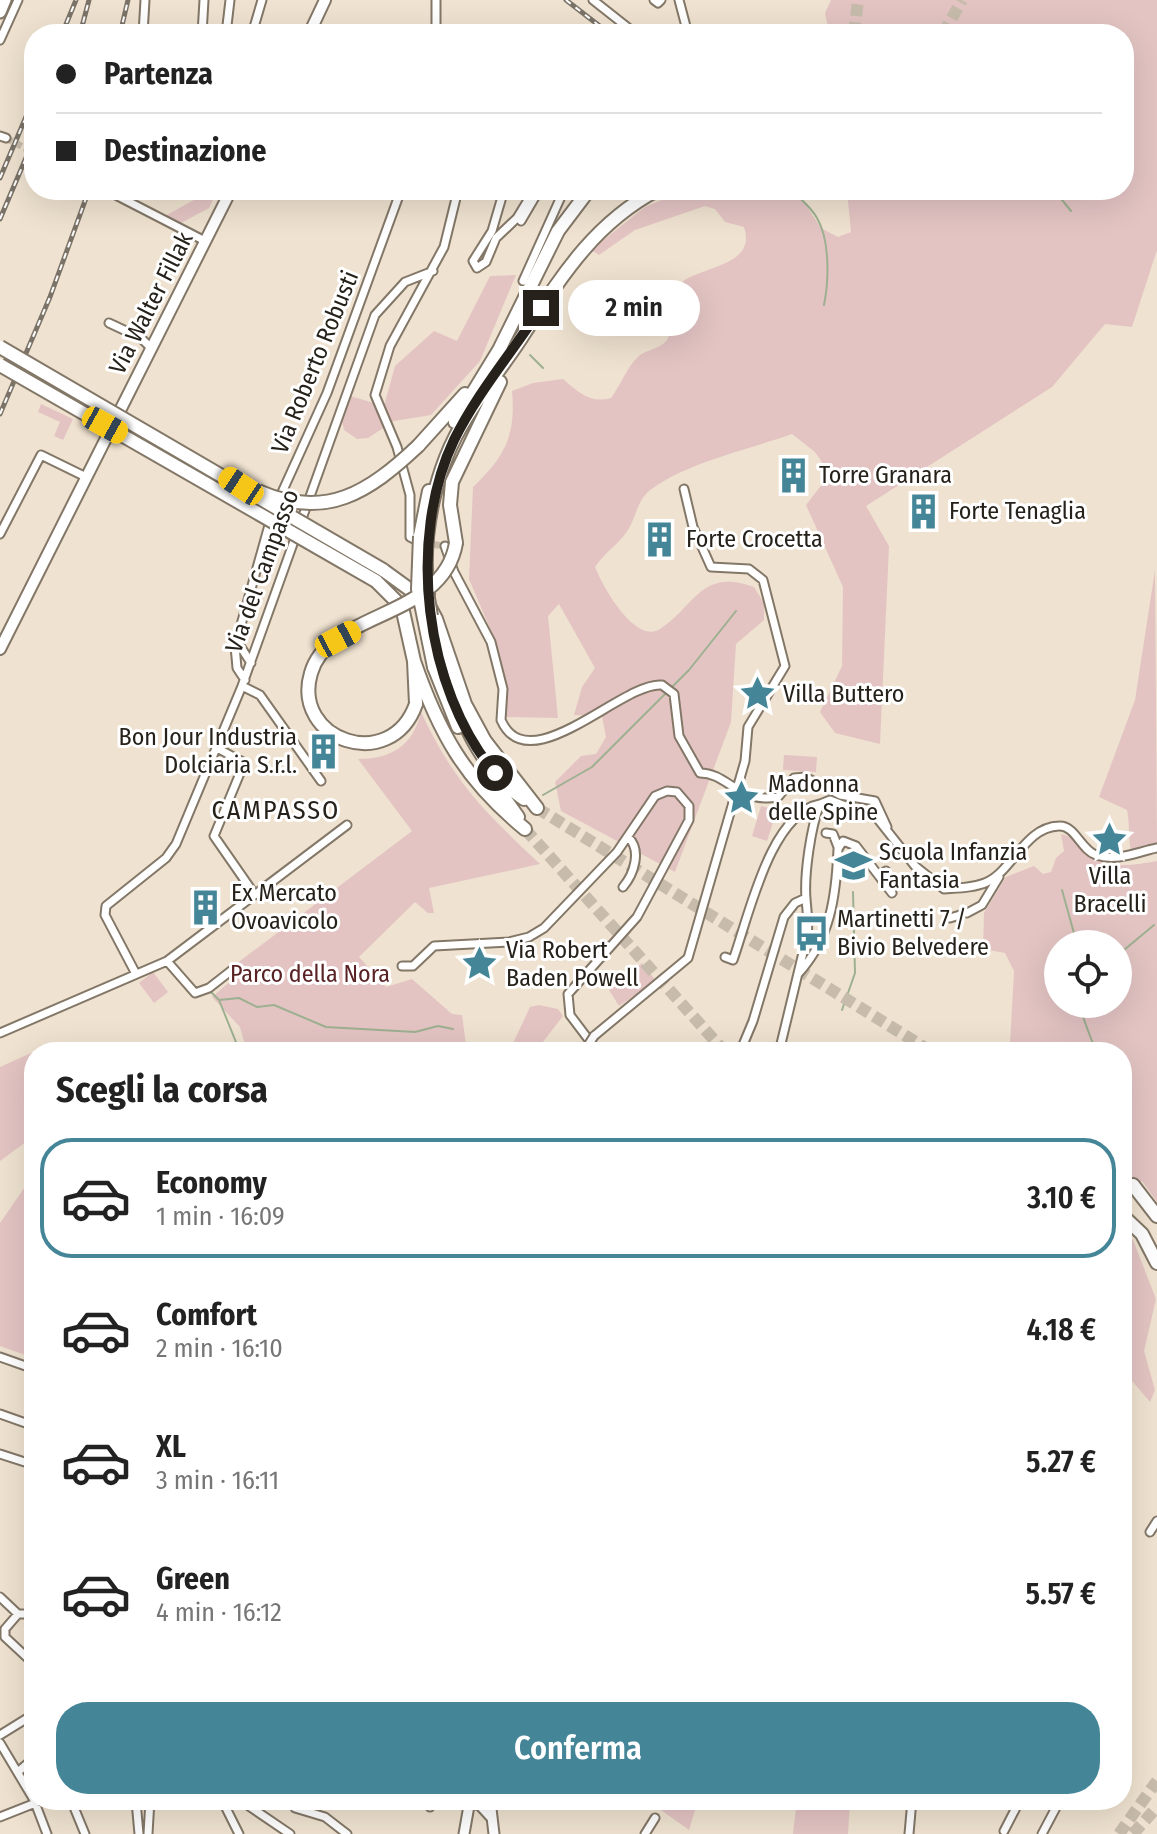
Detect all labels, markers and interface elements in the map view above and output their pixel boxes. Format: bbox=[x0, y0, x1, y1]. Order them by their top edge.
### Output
text: Partenza bbox=[104, 56, 213, 92]
text: Destinazione bbox=[104, 133, 266, 169]
street label: Via Walter Fillak bbox=[103, 227, 199, 379]
street label: Via Roberto Robusti bbox=[266, 267, 364, 457]
callout: 2 min bbox=[569, 280, 701, 336]
route end bbox=[523, 290, 559, 326]
text: 2 min bbox=[605, 292, 663, 323]
car bbox=[78, 403, 132, 447]
building icon: Torre Granara bbox=[774, 456, 812, 494]
place label: Torre Granara bbox=[819, 461, 952, 489]
car bbox=[214, 463, 268, 509]
street label: Via del Campasso bbox=[220, 486, 304, 656]
building icon: Forte Tenaglia bbox=[904, 492, 942, 530]
place label: Forte Tenaglia bbox=[949, 497, 1086, 525]
building icon: Forte Crocetta bbox=[641, 520, 679, 558]
place label: Forte Crocetta bbox=[686, 525, 823, 553]
car bbox=[311, 617, 365, 661]
place icon: Villa Buttero bbox=[738, 675, 776, 713]
place label: Villa Buttero bbox=[783, 680, 904, 708]
place label: Bon Jour Industria Dolciaria S.r.l. bbox=[119, 723, 297, 779]
building icon: Bon Jour Industria Dolciaria S.r.l. bbox=[304, 732, 342, 770]
route start bbox=[477, 755, 513, 791]
place label: Madonna delle Spine bbox=[768, 770, 878, 826]
place icon: Madonna delle Spine bbox=[723, 779, 761, 817]
district label: CAMPASSO bbox=[212, 795, 340, 826]
place icon: Villa Bracelli bbox=[1091, 820, 1129, 858]
place label: Scuola Infanzia Fantasia bbox=[879, 838, 1027, 894]
school or university icon: Scuola Infanzia Fantasia bbox=[834, 847, 872, 885]
place label: Villa Bracelli bbox=[1074, 862, 1146, 918]
place label: Ex Mercato Ovoavicolo bbox=[231, 879, 338, 935]
building icon: Ex Mercato Ovoavicolo bbox=[186, 888, 224, 926]
place label: Martinetti 7 / Bivio Belvedere bbox=[837, 905, 989, 961]
bus stop icon: Martinetti 7 / Bivio Belvedere bbox=[792, 914, 830, 952]
map controls bbox=[1044, 930, 1132, 1018]
button: locate bbox=[1044, 930, 1132, 1018]
place label: Via Robert Baden Powell bbox=[506, 936, 639, 992]
place icon: Via Robert Baden Powell bbox=[461, 945, 499, 983]
park label: Parco della Nora bbox=[230, 960, 390, 988]
text: Scegli la corsa bbox=[56, 1068, 268, 1112]
icon: car bbox=[60, 1162, 132, 1234]
text: Economy bbox=[156, 1165, 267, 1201]
text: 3.10 € bbox=[1027, 1180, 1096, 1216]
text: 1 min · 16:09 bbox=[156, 1201, 285, 1232]
icon: car bbox=[60, 1294, 132, 1366]
text: Comfort bbox=[156, 1297, 257, 1333]
text: 4.18 € bbox=[1026, 1312, 1096, 1348]
text: 2 min · 16:10 bbox=[156, 1333, 283, 1364]
icon: car bbox=[60, 1426, 132, 1498]
text: XL bbox=[156, 1429, 186, 1465]
text: 5.27 € bbox=[1026, 1444, 1096, 1480]
text: 3 min · 16:11 bbox=[156, 1465, 279, 1496]
icon: car bbox=[60, 1558, 132, 1630]
text: Green bbox=[156, 1561, 230, 1597]
text: 5.57 € bbox=[1026, 1576, 1096, 1612]
text: 4 min · 16:12 bbox=[156, 1597, 282, 1628]
button: Conferma bbox=[56, 1702, 1100, 1794]

